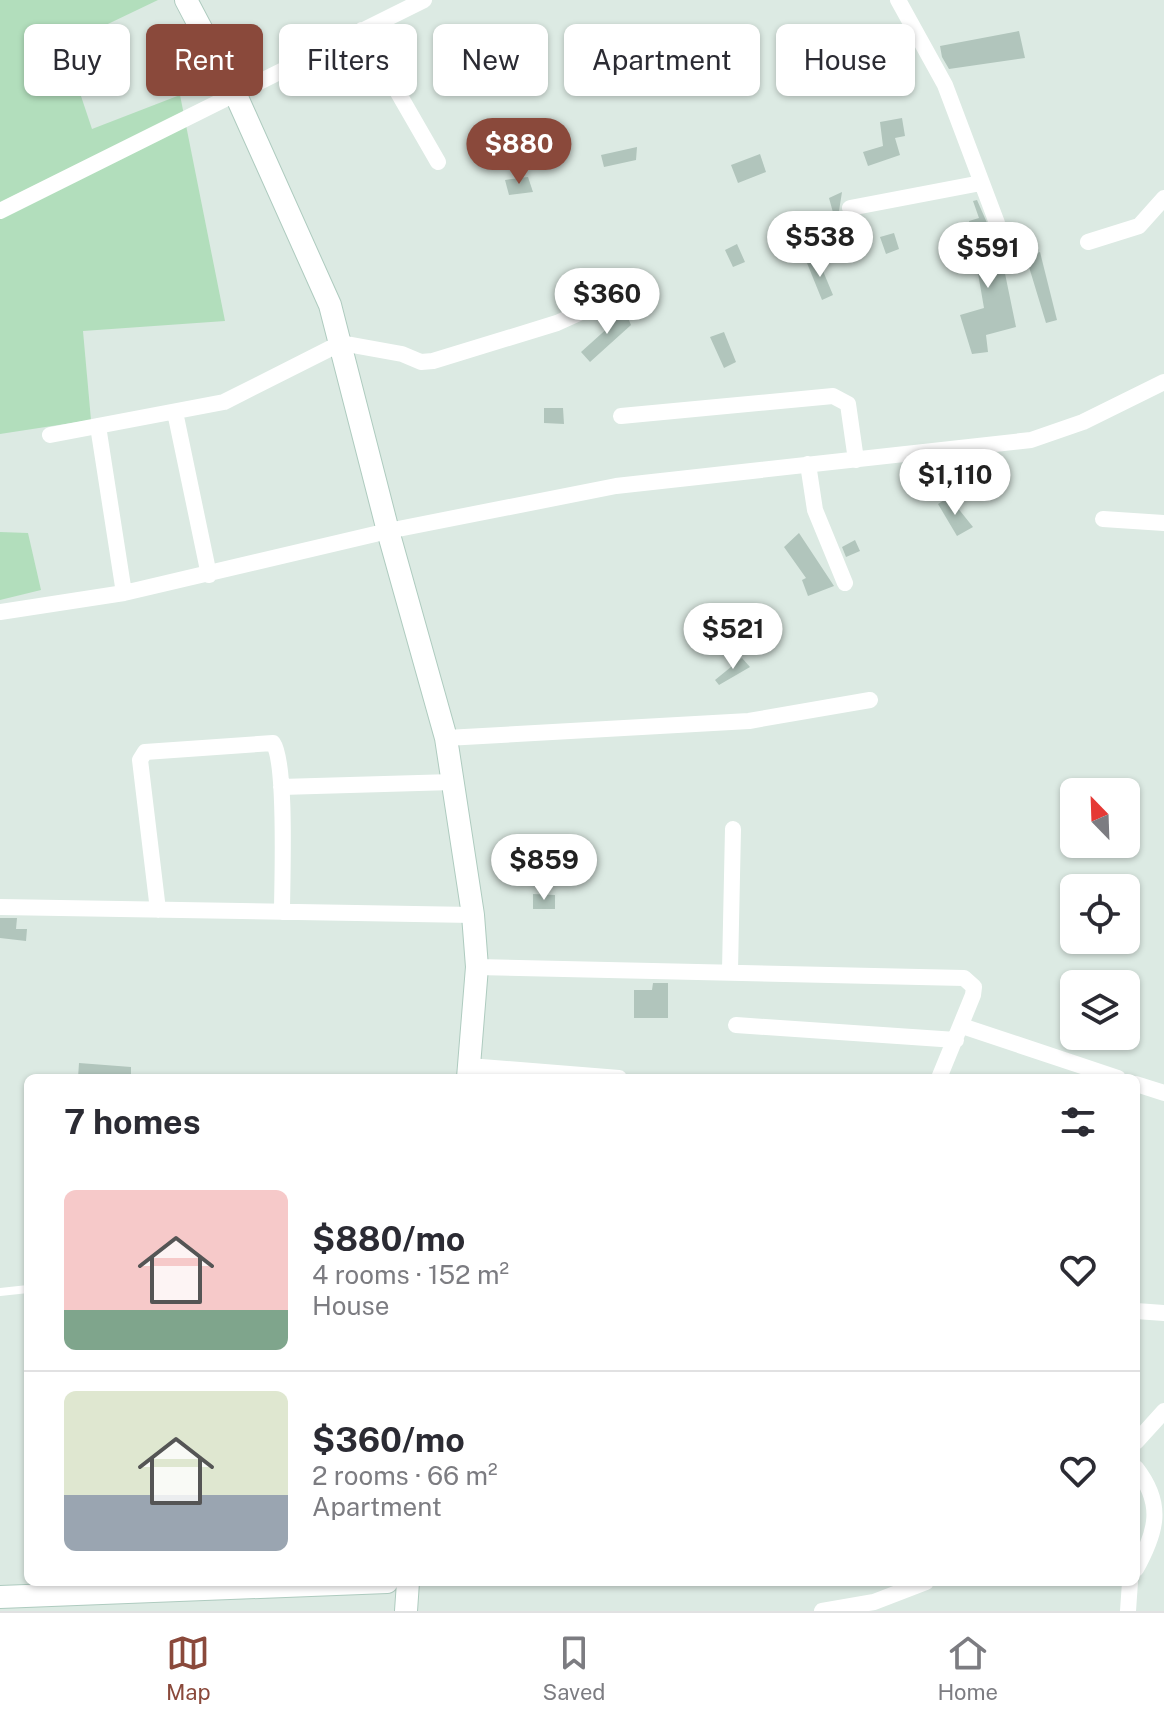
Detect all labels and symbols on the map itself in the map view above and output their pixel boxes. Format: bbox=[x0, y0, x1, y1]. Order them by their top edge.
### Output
pin: $880 bbox=[472, 118, 566, 186]
pin: $538 bbox=[773, 211, 867, 279]
pin: $591 bbox=[941, 222, 1035, 290]
pin: $360 bbox=[560, 268, 654, 336]
pin: $1,110 bbox=[890, 449, 1020, 517]
pin: $521 bbox=[686, 603, 780, 671]
north arrow bbox=[1060, 778, 1140, 858]
pin: $859 bbox=[497, 834, 591, 902]

